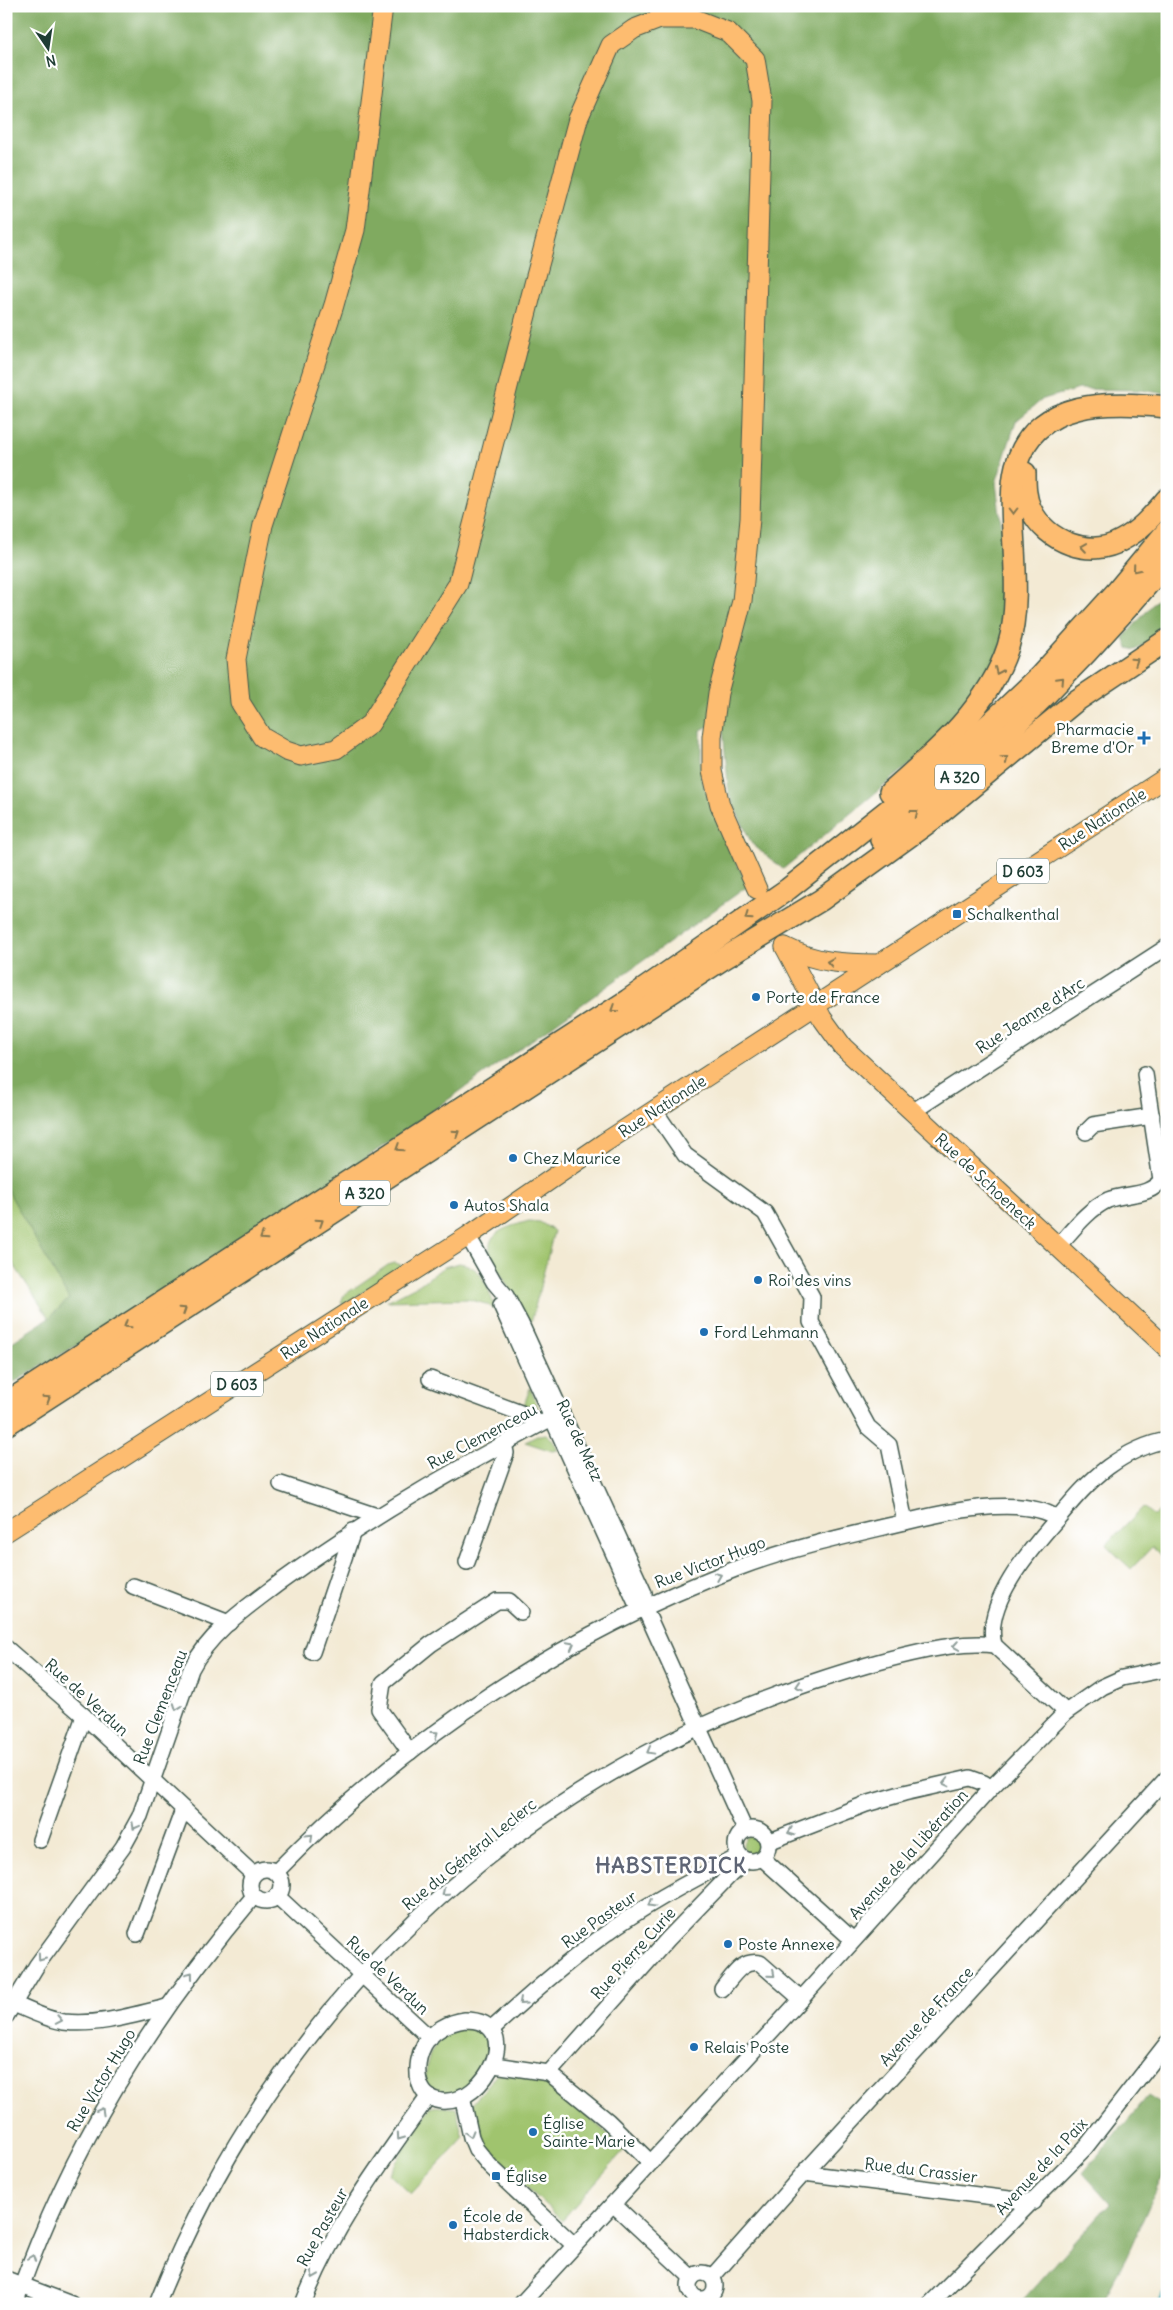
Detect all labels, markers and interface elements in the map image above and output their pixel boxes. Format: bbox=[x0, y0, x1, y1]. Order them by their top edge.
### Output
north arrow bbox=[22, 22, 72, 72]
text: N bbox=[44, 51, 58, 71]
one-way arrow bbox=[1008, 508, 1018, 515]
one-way arrow bbox=[1080, 542, 1088, 553]
one-way arrow bbox=[1132, 563, 1141, 572]
one-way arrow bbox=[1129, 658, 1138, 668]
one-way arrow bbox=[993, 666, 1004, 675]
one-way arrow bbox=[1055, 677, 1064, 686]
place label: Pharmacie Breme d'Or bbox=[1051, 719, 1134, 757]
marker: Pharmacie Breme d'Or bbox=[1138, 732, 1150, 744]
one-way arrow bbox=[999, 757, 1008, 765]
road number: A 320 bbox=[935, 764, 985, 790]
street label: Rue Nationale bbox=[1054, 783, 1150, 855]
one-way arrow bbox=[909, 810, 918, 818]
road number: D 603 bbox=[997, 858, 1049, 884]
place label: Schalkenthal bbox=[967, 904, 1059, 924]
marker: Schalkenthal bbox=[951, 908, 963, 920]
one-way arrow bbox=[744, 911, 754, 920]
one-way arrow bbox=[826, 958, 835, 968]
street label: Rue Jeanne d'Arc bbox=[972, 972, 1088, 1058]
place label: Porte de France bbox=[766, 987, 880, 1007]
marker: Porte de France bbox=[750, 991, 762, 1003]
one-way arrow bbox=[611, 1003, 620, 1013]
street label: Rue Nationale bbox=[614, 1070, 710, 1142]
street label: Rue de Schoeneck bbox=[931, 1129, 1041, 1233]
one-way arrow bbox=[450, 1130, 460, 1139]
one-way arrow bbox=[396, 1142, 405, 1152]
place label: Chez Maurice bbox=[523, 1148, 621, 1168]
marker: Chez Maurice bbox=[507, 1152, 519, 1164]
road number: A 320 bbox=[340, 1180, 390, 1206]
place label: Autos Shala bbox=[464, 1195, 549, 1215]
marker: Autos Shala bbox=[448, 1199, 460, 1211]
one-way arrow bbox=[314, 1219, 323, 1228]
one-way arrow bbox=[259, 1231, 269, 1240]
place label: Roi des vins bbox=[768, 1270, 851, 1290]
marker: Roi des vins bbox=[752, 1274, 764, 1286]
street label: Rue Nationale bbox=[276, 1292, 372, 1364]
one-way arrow bbox=[178, 1307, 187, 1317]
one-way arrow bbox=[123, 1319, 132, 1328]
place label: Ford Lehmann bbox=[714, 1322, 819, 1342]
marker: Ford Lehmann bbox=[698, 1326, 710, 1338]
road number: D 603 bbox=[211, 1372, 263, 1396]
one-way arrow bbox=[41, 1396, 51, 1405]
street label: Rue de Metz bbox=[552, 1396, 608, 1484]
street label: Rue Clemenceau bbox=[424, 1399, 540, 1473]
street label: Rue Victor Hugo bbox=[652, 1532, 768, 1592]
one-way arrow bbox=[714, 1572, 722, 1582]
one-way arrow bbox=[566, 1641, 575, 1651]
one-way arrow bbox=[952, 1641, 960, 1651]
street label: Rue Clemenceau bbox=[129, 1647, 191, 1767]
street label: Rue de Verdun bbox=[41, 1654, 133, 1740]
one-way arrow bbox=[795, 1681, 803, 1691]
one-way arrow bbox=[173, 1703, 183, 1711]
one-way arrow bbox=[429, 1731, 438, 1739]
one-way arrow bbox=[646, 1745, 655, 1755]
one-way arrow bbox=[941, 1777, 950, 1788]
street label: Avenue de la Libération bbox=[844, 1785, 972, 1923]
street label: Rue du Général Leclerc bbox=[398, 1794, 540, 1914]
one-way arrow bbox=[131, 1820, 141, 1829]
one-way arrow bbox=[787, 1826, 796, 1836]
one-way arrow bbox=[305, 1834, 314, 1843]
district label: HABSTERDICK bbox=[595, 1852, 747, 1879]
street label: Rue Pasteur bbox=[558, 1886, 641, 1952]
one-way arrow bbox=[442, 1888, 451, 1896]
one-way arrow bbox=[647, 1897, 656, 1907]
street label: Rue Pierre Curie bbox=[586, 1903, 680, 2003]
street label: Rue de Verdun bbox=[342, 1932, 434, 2018]
place label: Poste Annexe bbox=[738, 1934, 835, 1954]
marker: Poste Annexe bbox=[722, 1938, 734, 1950]
one-way arrow bbox=[38, 1953, 47, 1962]
street label: Avenue de France bbox=[875, 1962, 977, 2070]
one-way arrow bbox=[767, 1968, 776, 1977]
one-way arrow bbox=[184, 1972, 192, 1981]
one-way arrow bbox=[518, 1996, 527, 2005]
one-way arrow bbox=[55, 2014, 63, 2025]
street label: Rue Victor Hugo bbox=[62, 2025, 140, 2135]
place label: Relais Poste bbox=[704, 2037, 789, 2057]
marker: Relais Poste bbox=[688, 2041, 700, 2053]
one-way arrow bbox=[95, 2108, 105, 2117]
place label: Église Sainte-Marie bbox=[543, 2113, 635, 2151]
street label: Avenue de la Paix bbox=[991, 2113, 1091, 2219]
marker: Église Sainte-Marie bbox=[527, 2126, 539, 2138]
one-way arrow bbox=[465, 2129, 475, 2137]
one-way arrow bbox=[397, 2131, 406, 2141]
street label: Rue du Crassier bbox=[863, 2153, 979, 2187]
place label: Église bbox=[506, 2166, 547, 2186]
marker: Église bbox=[490, 2170, 502, 2182]
street label: Rue Pasteur bbox=[292, 2184, 352, 2270]
place label: École de Habsterdick bbox=[463, 2206, 549, 2244]
marker: École de Habsterdick bbox=[447, 2219, 459, 2231]
one-way arrow bbox=[26, 2254, 36, 2263]
one-way arrow bbox=[310, 2270, 320, 2279]

